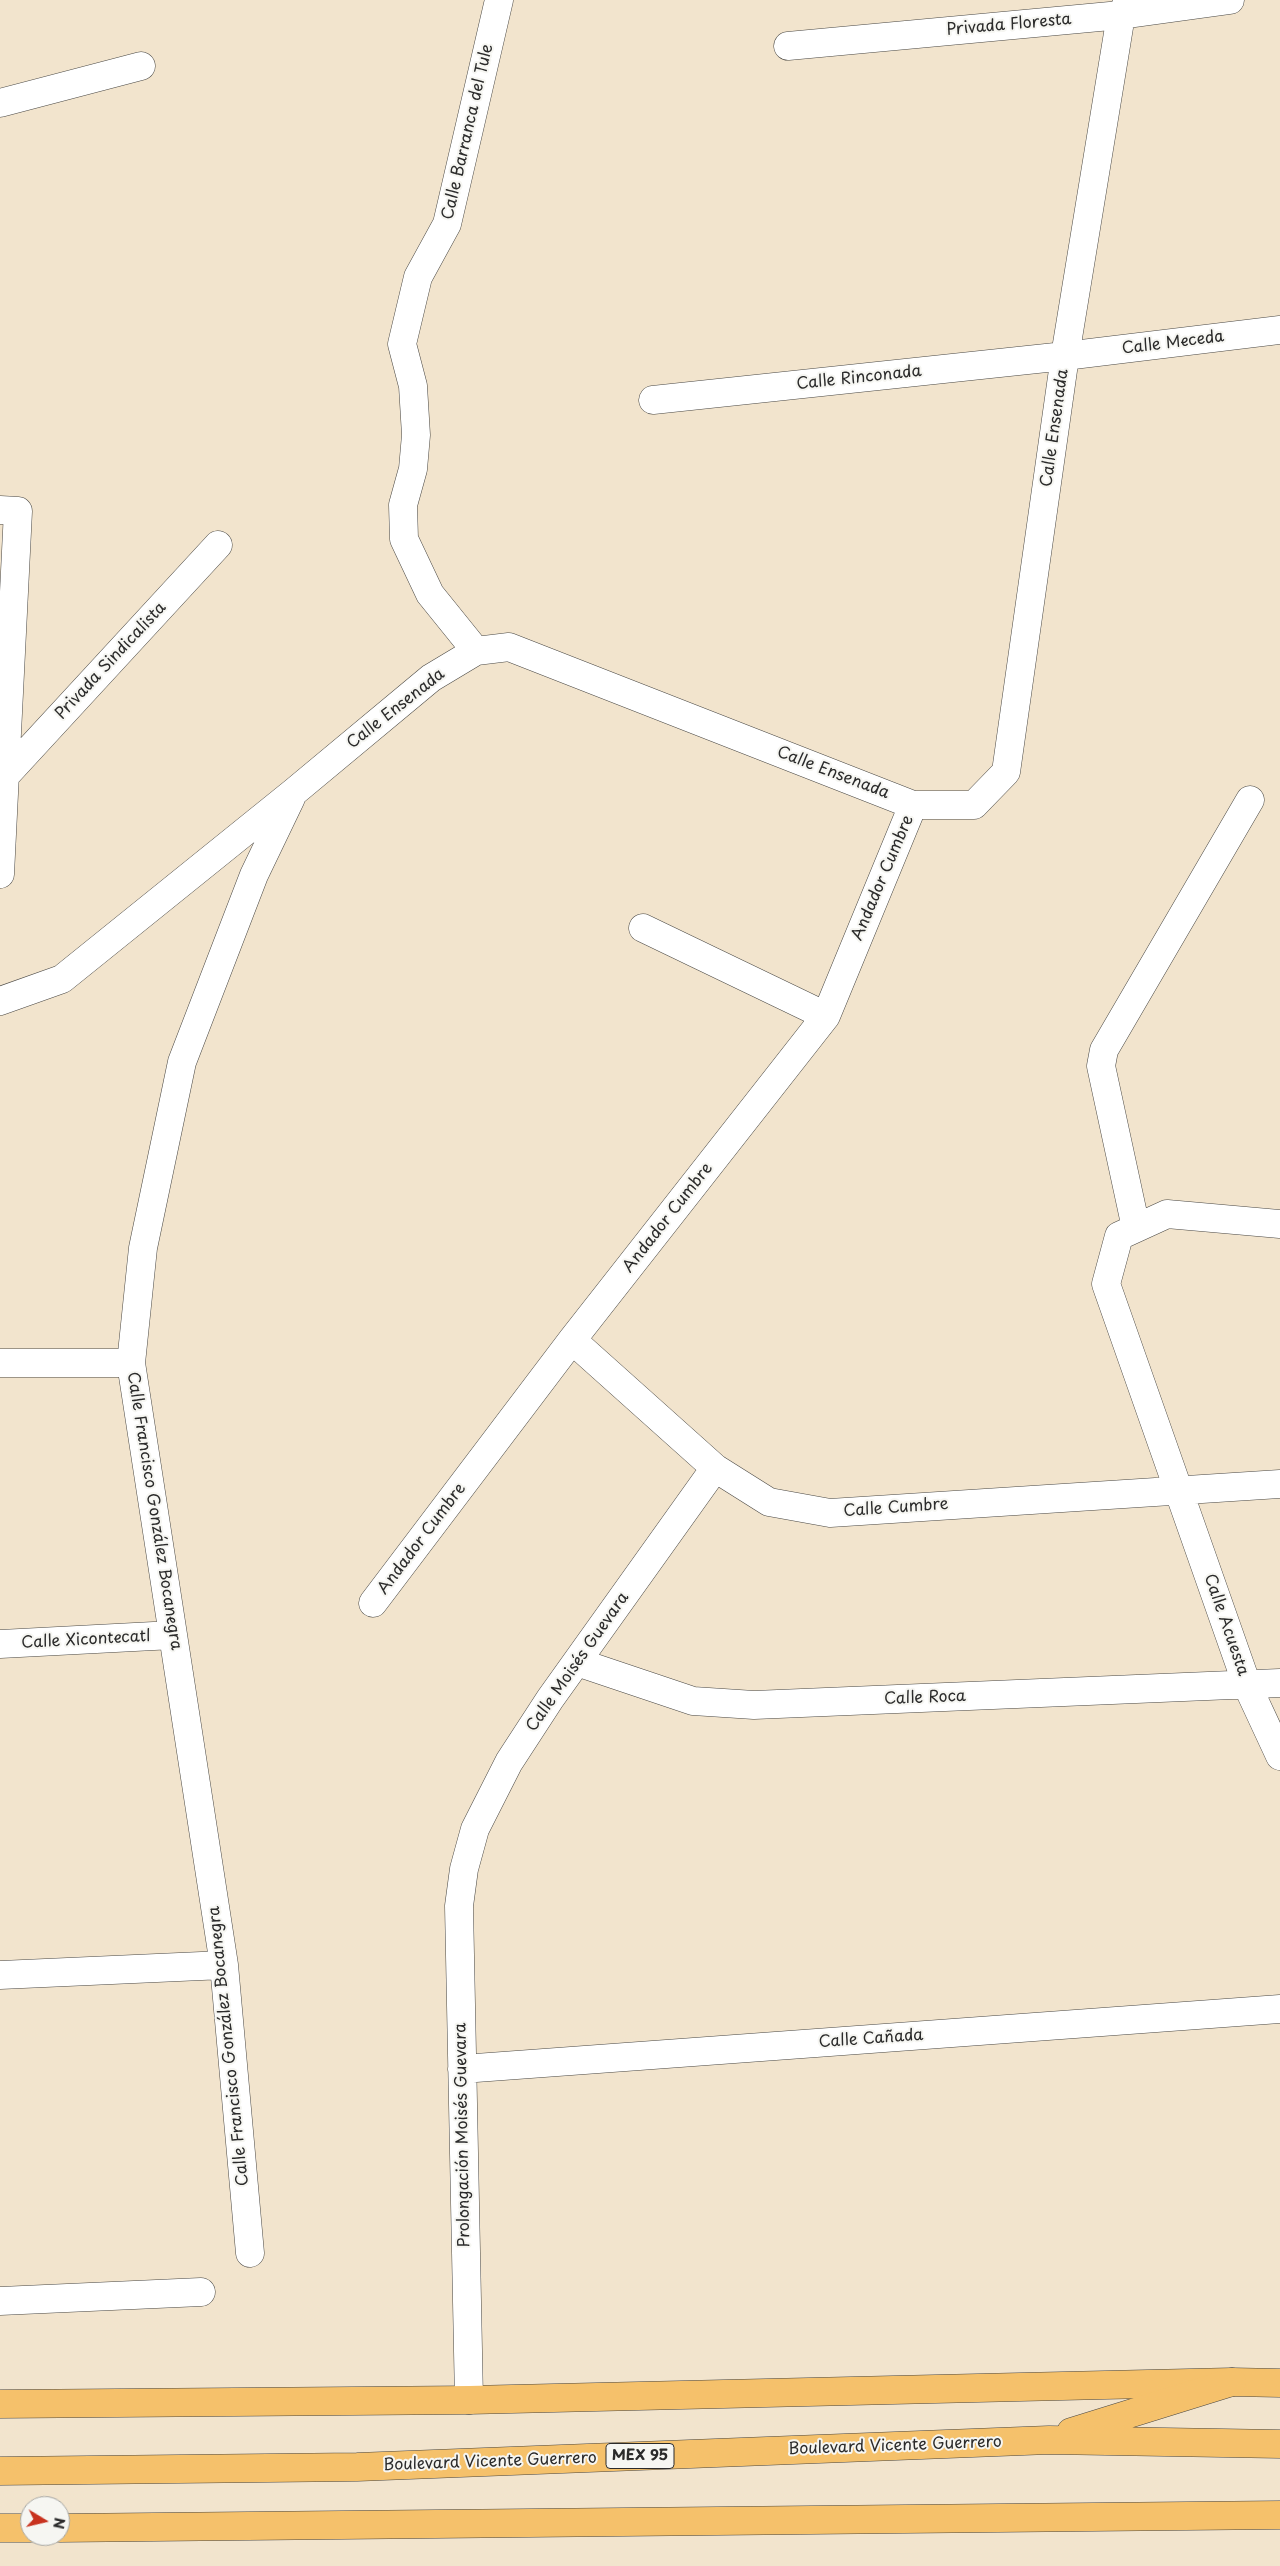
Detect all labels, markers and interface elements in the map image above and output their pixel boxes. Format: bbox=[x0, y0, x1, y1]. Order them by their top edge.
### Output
street label: Privada Floresta bbox=[946, 10, 1072, 40]
street label: Calle Barranca del Tule bbox=[438, 42, 498, 222]
street label: Calle Meceda bbox=[1121, 327, 1225, 359]
street label: Calle Rinconada bbox=[796, 362, 922, 394]
street label: Calle Ensenada bbox=[1037, 368, 1073, 488]
street label: Privada Sindicalista bbox=[52, 598, 170, 724]
street label: Calle Ensenada bbox=[343, 665, 449, 753]
street label: Calle Ensenada bbox=[774, 743, 892, 803]
street label: Andador Cumbre bbox=[848, 812, 918, 944]
street label: Andador Cumbre bbox=[619, 1159, 717, 1277]
street label: Calle Francisco González Bocanegra bbox=[123, 1371, 185, 1651]
street label: Andador Cumbre bbox=[374, 1480, 470, 1598]
street label: Calle Cumbre bbox=[843, 1495, 949, 1521]
street label: Calle Acuesta bbox=[1200, 1572, 1252, 1678]
street label: Calle Moisés Guevara bbox=[523, 1589, 633, 1735]
street label: Calle Xicontecatl bbox=[21, 1627, 151, 1653]
street label: Calle Roca bbox=[884, 1687, 966, 1709]
street label: Calle Francisco González Bocanegra bbox=[205, 1905, 253, 2187]
street label: Prolongación Moisés Guevara bbox=[451, 2023, 475, 2247]
street label: Calle Cañada bbox=[818, 2026, 924, 2052]
street label: Boulevard Vicente Guerrero bbox=[788, 2433, 1002, 2459]
road number: MEX 95 bbox=[606, 2444, 674, 2468]
street label: Boulevard Vicente Guerrero bbox=[383, 2449, 597, 2475]
north arrow bbox=[20, 2496, 70, 2546]
text: N bbox=[48, 2516, 71, 2530]

